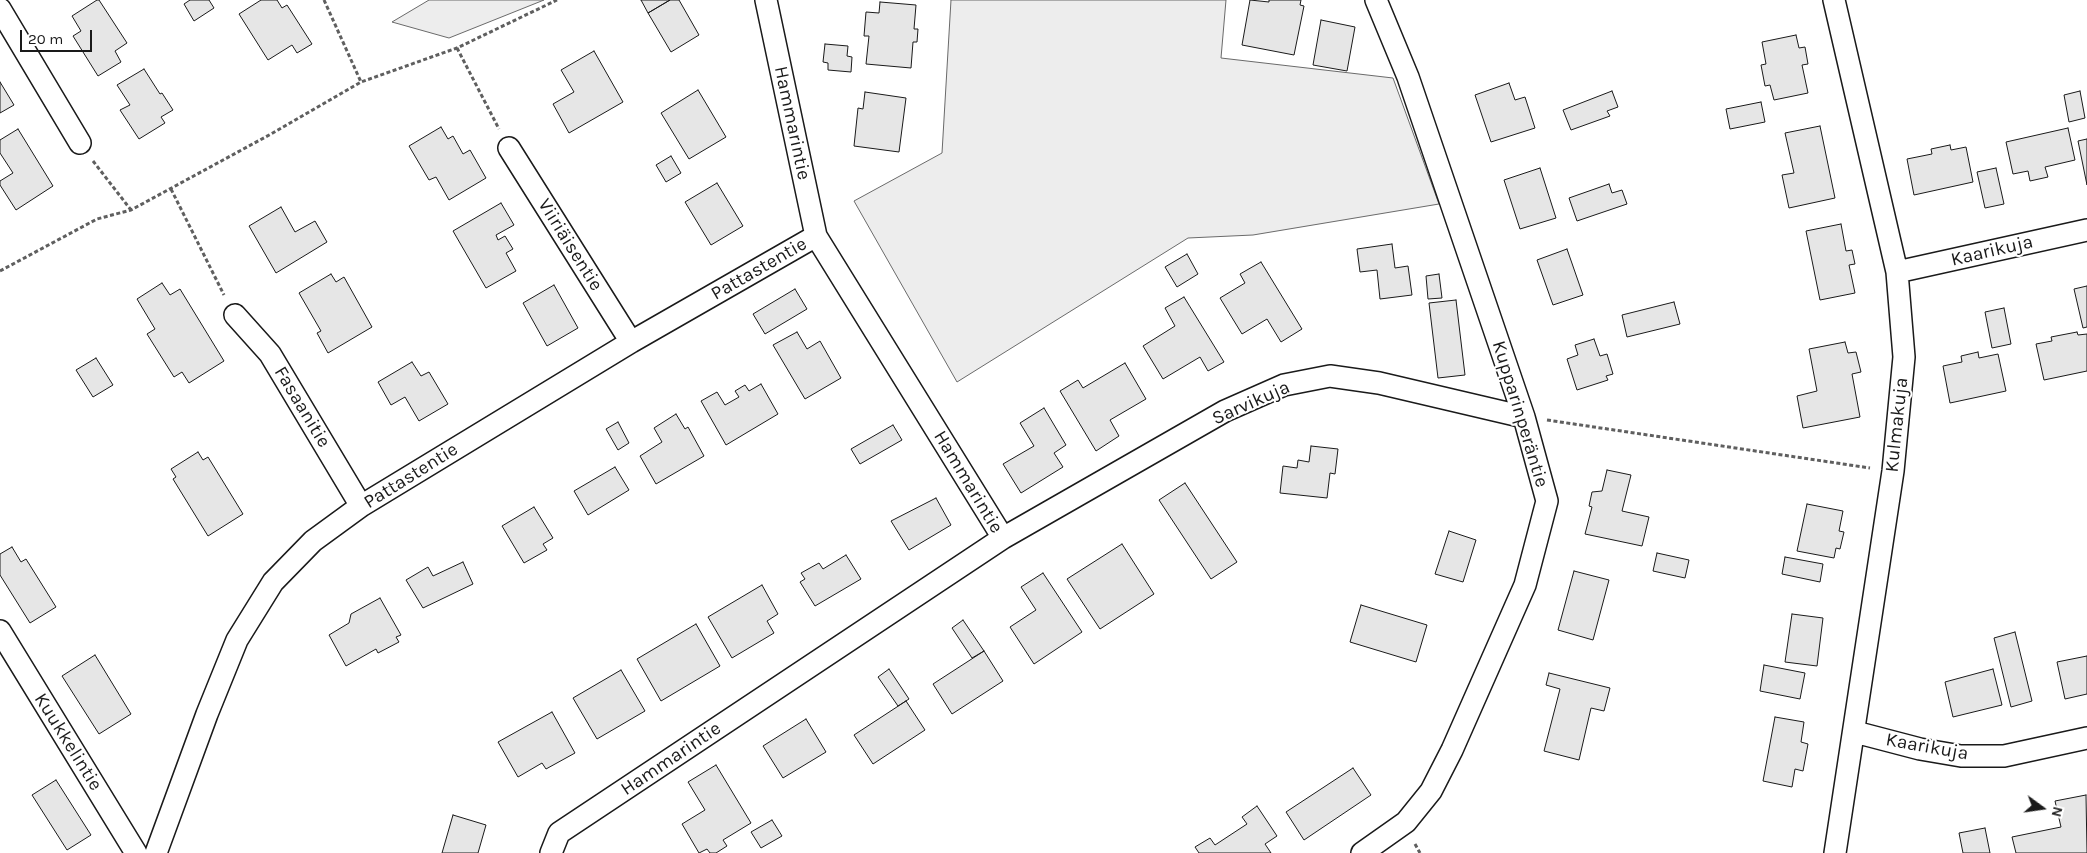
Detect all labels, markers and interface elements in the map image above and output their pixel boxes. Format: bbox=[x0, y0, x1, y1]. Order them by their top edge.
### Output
scale bar bbox=[22, 20, 95, 52]
text: 20 m bbox=[28, 30, 63, 48]
street label: Hammarintie bbox=[769, 64, 815, 182]
street label: Viiriäisentie bbox=[533, 195, 607, 295]
street label: Kaarikuja bbox=[1949, 230, 2035, 272]
street label: Pattastentie bbox=[707, 232, 811, 306]
street label: Kupparinperäntie bbox=[1487, 338, 1553, 490]
street label: Fasaanitie bbox=[269, 362, 335, 452]
street label: Sarvikuja bbox=[1209, 376, 1293, 430]
street label: Kulmakuja bbox=[1881, 376, 1913, 474]
street label: Hammarintie bbox=[928, 427, 1008, 537]
street label: Pattastentie bbox=[360, 438, 462, 514]
street label: Kuukkelintie bbox=[29, 689, 107, 795]
street label: Hammarintie bbox=[617, 717, 725, 801]
street label: Kaarikuja bbox=[1884, 729, 1970, 765]
north arrow bbox=[2017, 783, 2067, 833]
text: N bbox=[2048, 805, 2067, 819]

